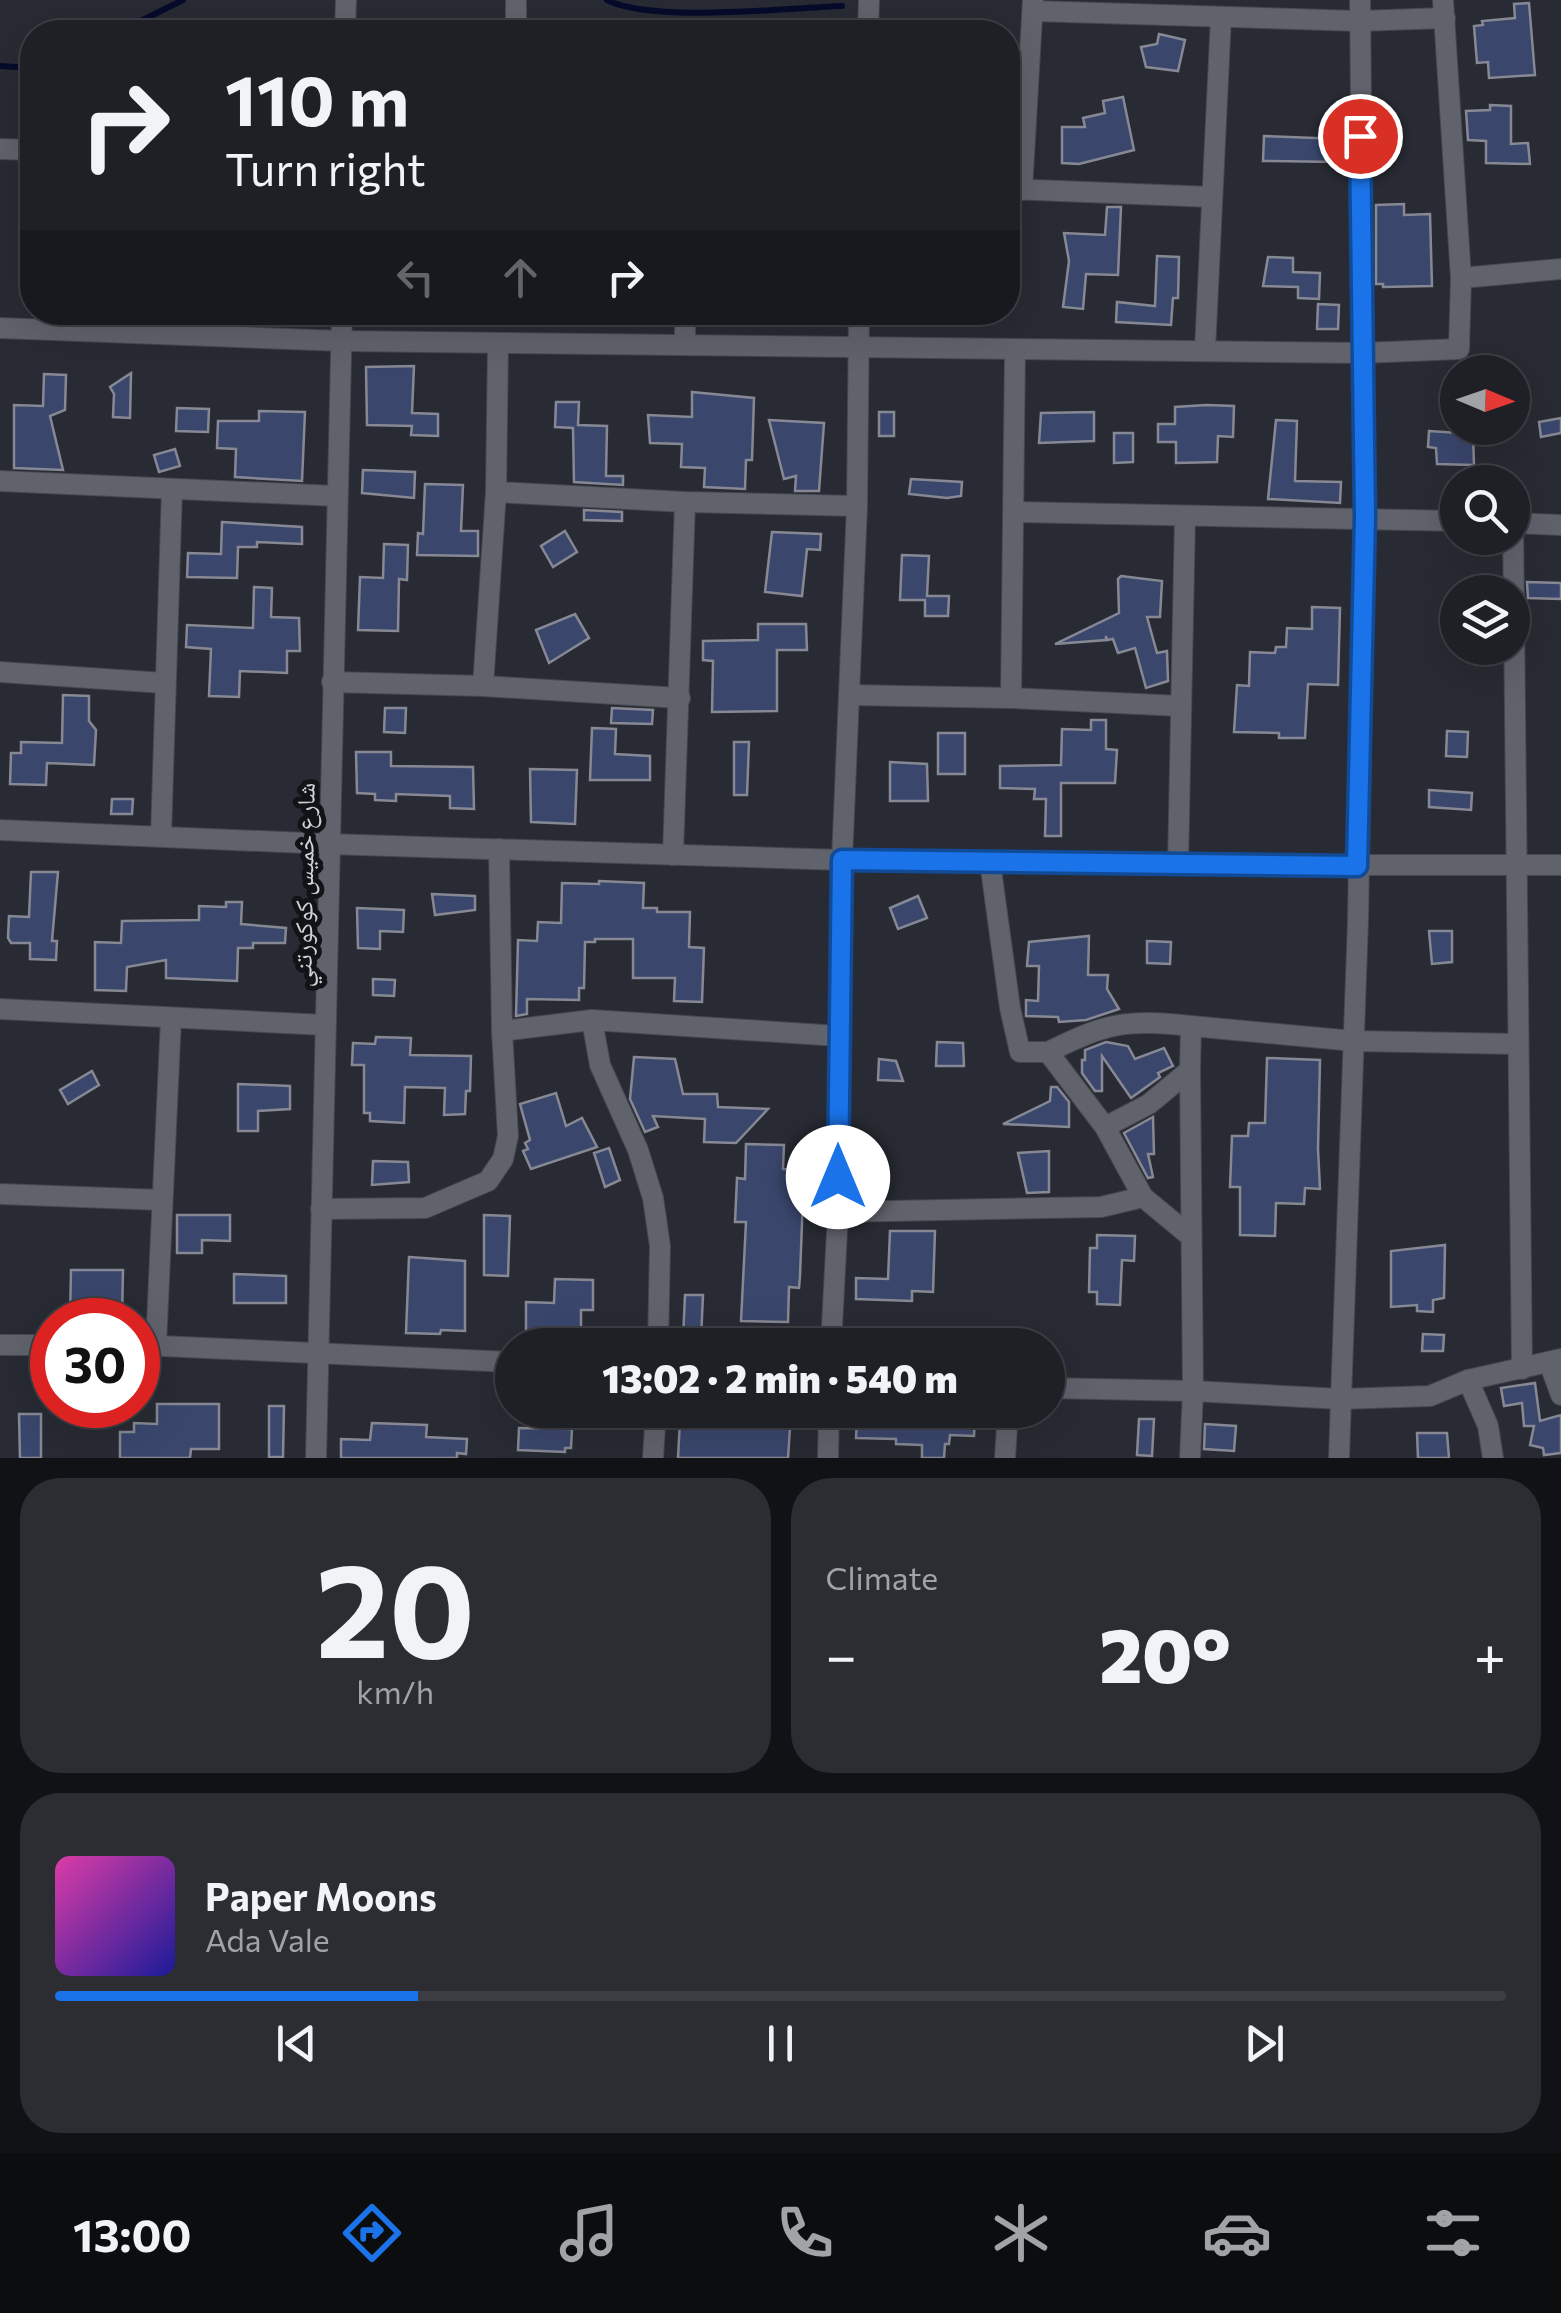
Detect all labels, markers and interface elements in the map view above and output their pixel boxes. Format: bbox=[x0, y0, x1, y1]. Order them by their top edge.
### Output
text: 110 m bbox=[225, 55, 409, 140]
icon: right bbox=[60, 60, 190, 190]
pin bbox=[1318, 94, 1403, 179]
icon: arrive bbox=[1333, 109, 1388, 164]
text: Turn right bbox=[225, 140, 426, 195]
icon: left bbox=[388, 250, 443, 305]
icon: ahead bbox=[493, 250, 548, 305]
icon: right bbox=[598, 250, 653, 305]
north arrow bbox=[1440, 355, 1530, 445]
map controls bbox=[1440, 355, 1530, 665]
button: search bbox=[1440, 465, 1530, 555]
button: layers bbox=[1440, 575, 1530, 665]
street label: شارع خميس كوكورتني bbox=[286, 782, 326, 988]
position arrow bbox=[786, 1125, 890, 1229]
speed limit sign: 30 bbox=[30, 1298, 160, 1428]
text: 13:02 · 2 min · 540 m bbox=[602, 1354, 958, 1401]
text: 20 bbox=[315, 1526, 475, 1685]
text: Climate bbox=[826, 1557, 938, 1597]
text: 20° bbox=[1099, 1607, 1231, 1698]
text: − bbox=[826, 1620, 857, 1687]
text: + bbox=[1474, 1620, 1506, 1687]
text: km/h bbox=[356, 1671, 434, 1711]
text: Paper Moons bbox=[205, 1872, 437, 1919]
text: Ada Vale bbox=[205, 1919, 330, 1959]
icon: previous bbox=[269, 2016, 324, 2071]
icon: pause bbox=[753, 2016, 808, 2071]
icon: next bbox=[1237, 2016, 1292, 2071]
icon: directions bbox=[337, 2198, 407, 2268]
icon: music bbox=[554, 2198, 624, 2268]
icon: phone bbox=[770, 2198, 840, 2268]
icon: climate bbox=[986, 2198, 1056, 2268]
icon: car bbox=[1202, 2198, 1272, 2268]
icon: filters bbox=[1418, 2198, 1488, 2268]
text: 13:00 bbox=[73, 2206, 191, 2261]

